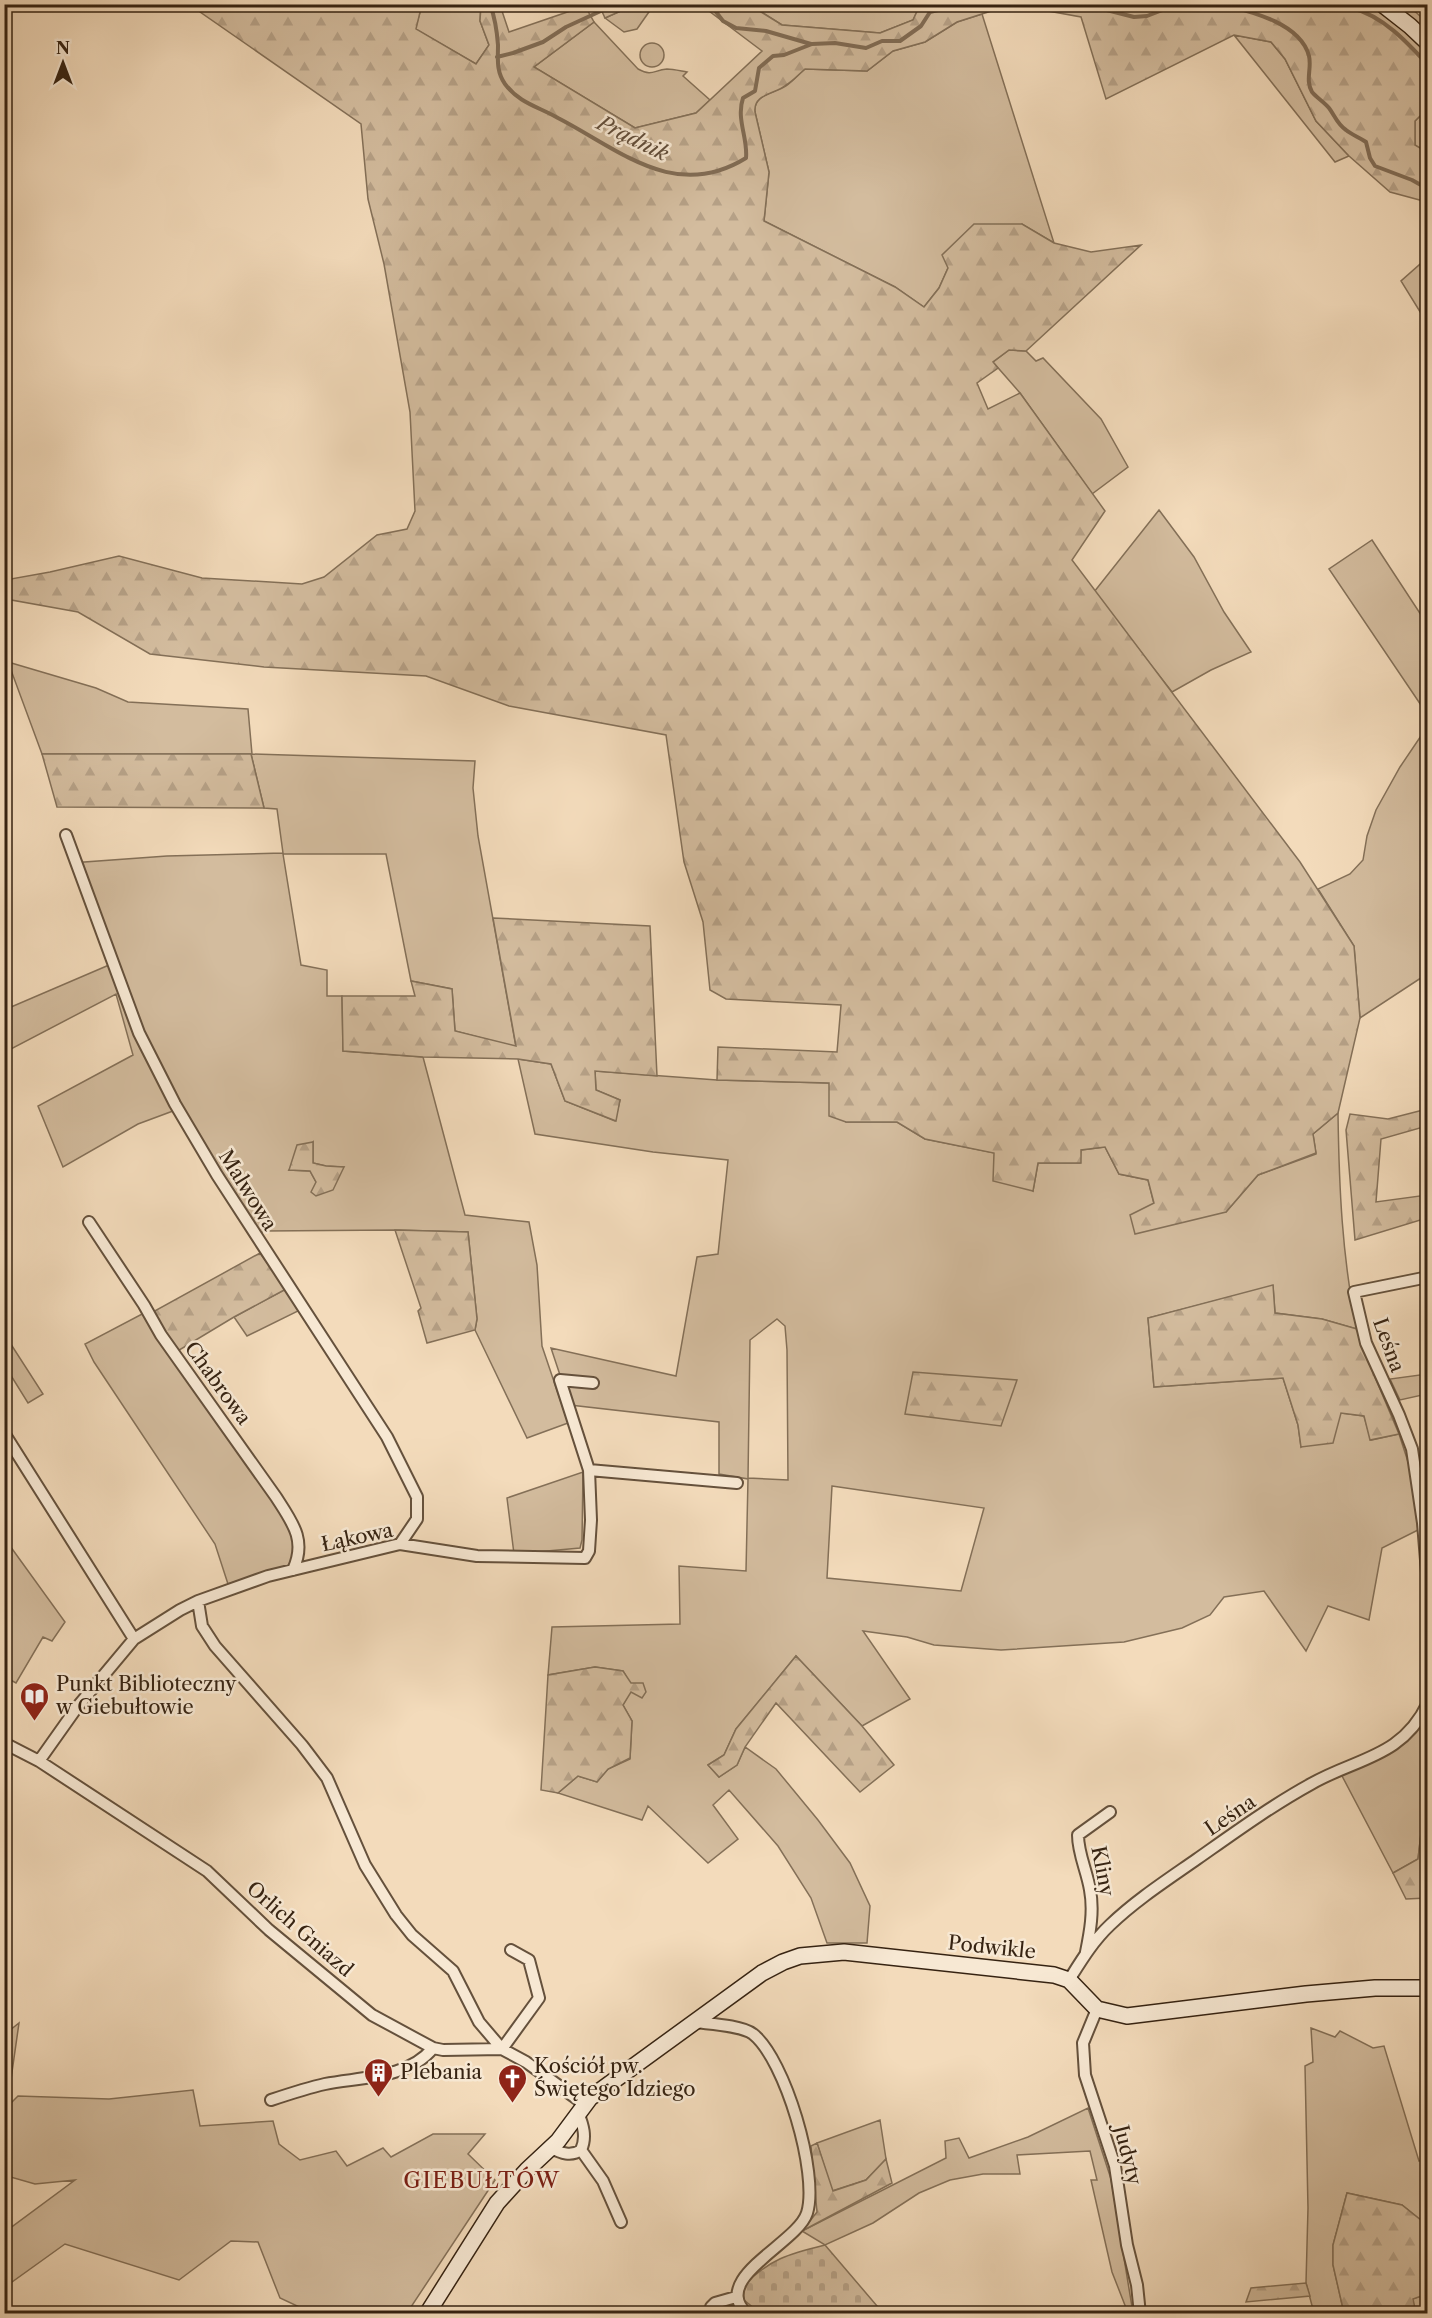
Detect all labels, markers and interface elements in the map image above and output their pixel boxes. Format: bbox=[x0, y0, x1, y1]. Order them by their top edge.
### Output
north arrow bbox=[33, 33, 93, 93]
text: N bbox=[56, 38, 70, 58]
water label: Prądnik bbox=[591, 109, 673, 166]
street label: Malwowa bbox=[214, 1145, 282, 1235]
street label: Leśna bbox=[1368, 1315, 1410, 1376]
street label: Chabrowa bbox=[180, 1337, 256, 1430]
street label: Łąkowa bbox=[319, 1518, 395, 1556]
place label: Punkt Biblioteczny w Giebułtowie bbox=[55, 1672, 237, 1719]
library icon: Punkt Biblioteczny w Giebułtowie bbox=[19, 1680, 51, 1722]
street label: Leśna bbox=[1200, 1789, 1260, 1841]
street label: Kliny bbox=[1086, 1844, 1120, 1899]
street label: Orlich Gniazd bbox=[242, 1876, 358, 1982]
street label: Podwikle bbox=[947, 1930, 1037, 1964]
place label: Kościół pw. Świętego Idziego bbox=[534, 2054, 696, 2101]
building icon: Plebania bbox=[363, 2056, 395, 2098]
place label: Plebania bbox=[400, 2060, 483, 2084]
church icon: Kościół pw. Świętego Idziego bbox=[497, 2062, 529, 2104]
street label: Judyty bbox=[1108, 2120, 1147, 2188]
district label: GIEBUŁTÓW bbox=[403, 2166, 561, 2194]

